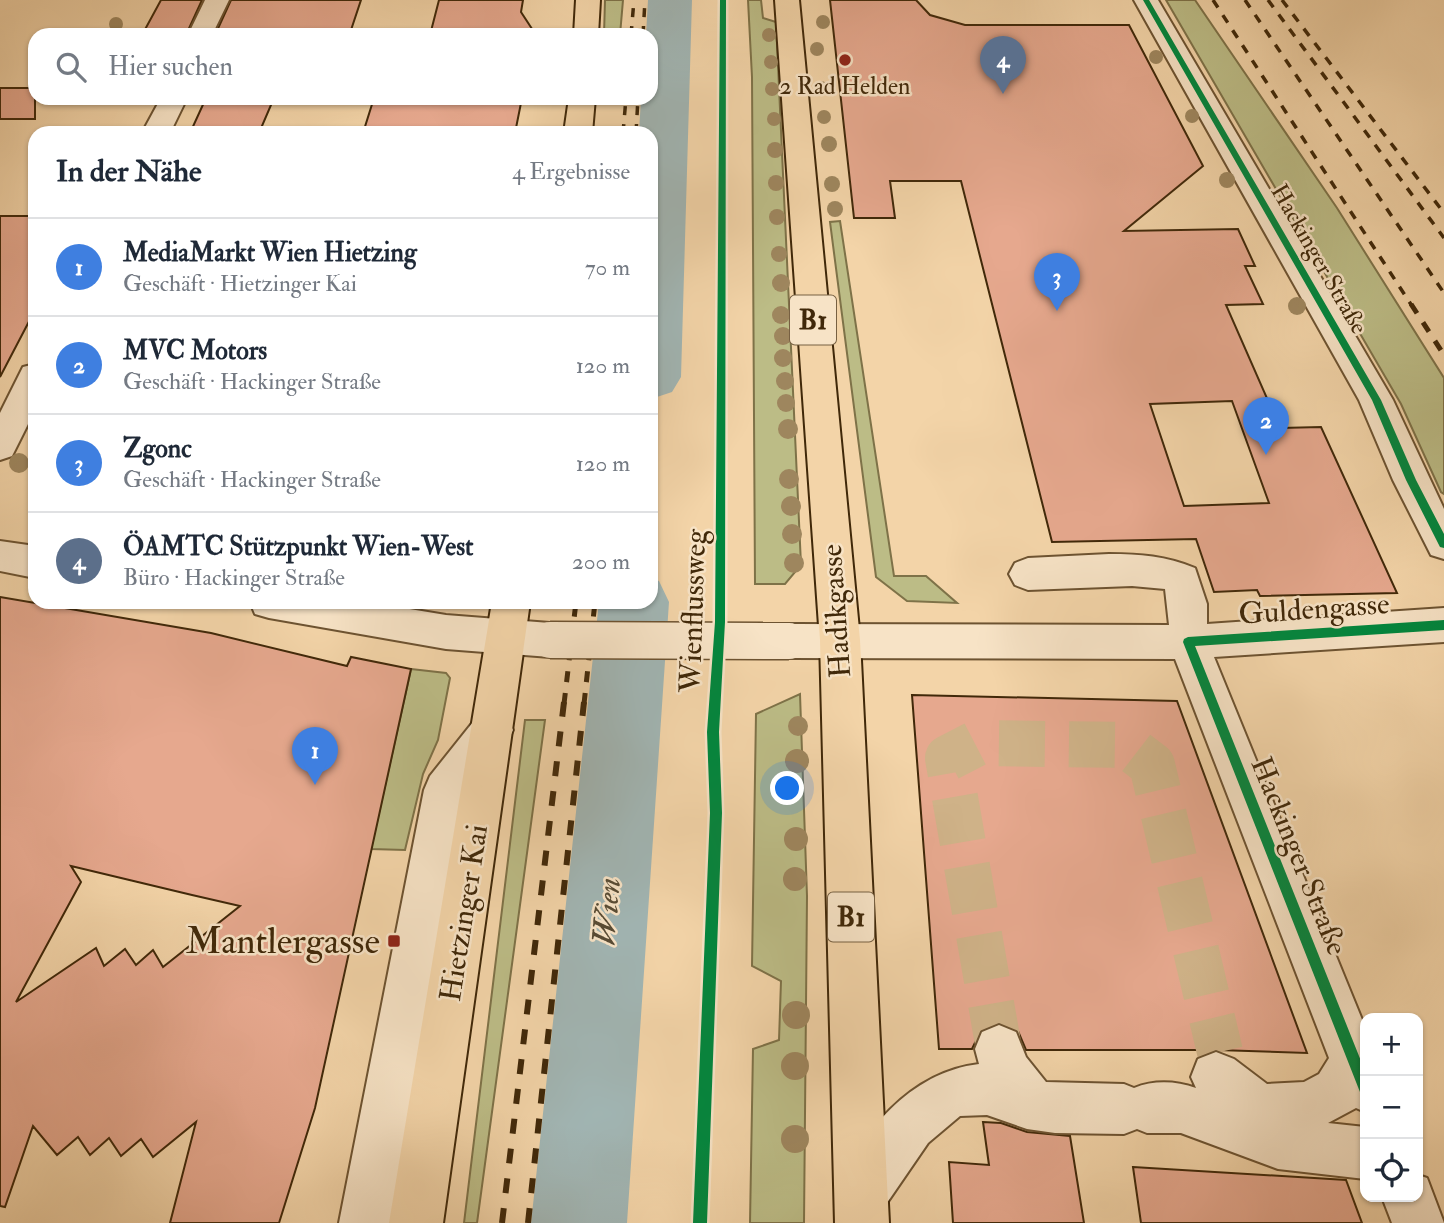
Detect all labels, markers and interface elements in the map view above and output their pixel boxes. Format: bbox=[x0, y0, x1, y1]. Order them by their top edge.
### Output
search box bbox=[28, 28, 658, 105]
pin: 4 bbox=[980, 36, 1026, 94]
icon: search bbox=[52, 48, 90, 86]
text: Hier suchen bbox=[108, 51, 233, 83]
marker: 2 Rad Helden bbox=[837, 52, 853, 68]
place label: 2 Rad Helden bbox=[780, 71, 910, 102]
text: In der Nähe bbox=[56, 153, 201, 190]
text: 4 Ergebnisse bbox=[512, 157, 630, 186]
street label: Hackinger Straße bbox=[1264, 178, 1374, 340]
text: MediaMarkt Wien Hietzing bbox=[123, 237, 417, 269]
text: 1 bbox=[75, 253, 83, 282]
text: 70 m bbox=[585, 253, 630, 282]
pin: 3 bbox=[1034, 253, 1080, 311]
text: Geschäft · Hietzinger Kai bbox=[123, 269, 357, 298]
road number: B1 bbox=[790, 296, 836, 344]
text: MVC Motors bbox=[123, 335, 267, 367]
text: 2 bbox=[73, 351, 85, 380]
text: 120 m bbox=[576, 351, 630, 380]
text: Geschäft · Hackinger Straße bbox=[123, 367, 381, 396]
pin: 2 bbox=[1243, 397, 1289, 455]
text: Zgonc bbox=[123, 433, 192, 465]
text: 3 bbox=[75, 449, 83, 478]
text: 120 m bbox=[576, 449, 630, 478]
text: Geschäft · Hackinger Straße bbox=[123, 465, 381, 494]
street label: Wienflussweg bbox=[672, 527, 714, 694]
text: ÖAMTC Stützpunkt Wien-West bbox=[123, 531, 473, 563]
street label: Hadikgasse bbox=[813, 543, 859, 679]
text: 4 bbox=[73, 547, 85, 576]
text: 200 m bbox=[572, 547, 630, 576]
text: Büro · Hackinger Straße bbox=[123, 563, 345, 592]
street label: Guldengasse bbox=[1237, 585, 1391, 633]
pin: 1 bbox=[292, 727, 338, 785]
street label: Hackinger Straße bbox=[1242, 752, 1356, 960]
your location bbox=[770, 771, 804, 805]
street label: Hietzinger Kai bbox=[432, 822, 496, 1004]
water label: Wien bbox=[584, 876, 630, 948]
road number: B1 bbox=[828, 892, 874, 942]
place label: Mantlergasse bbox=[186, 918, 380, 965]
marker: Mantlergasse bbox=[386, 933, 402, 949]
map controls bbox=[1360, 1013, 1423, 1202]
button: + bbox=[1360, 1013, 1423, 1076]
button: − bbox=[1360, 1076, 1423, 1139]
button: locate bbox=[1360, 1139, 1423, 1202]

